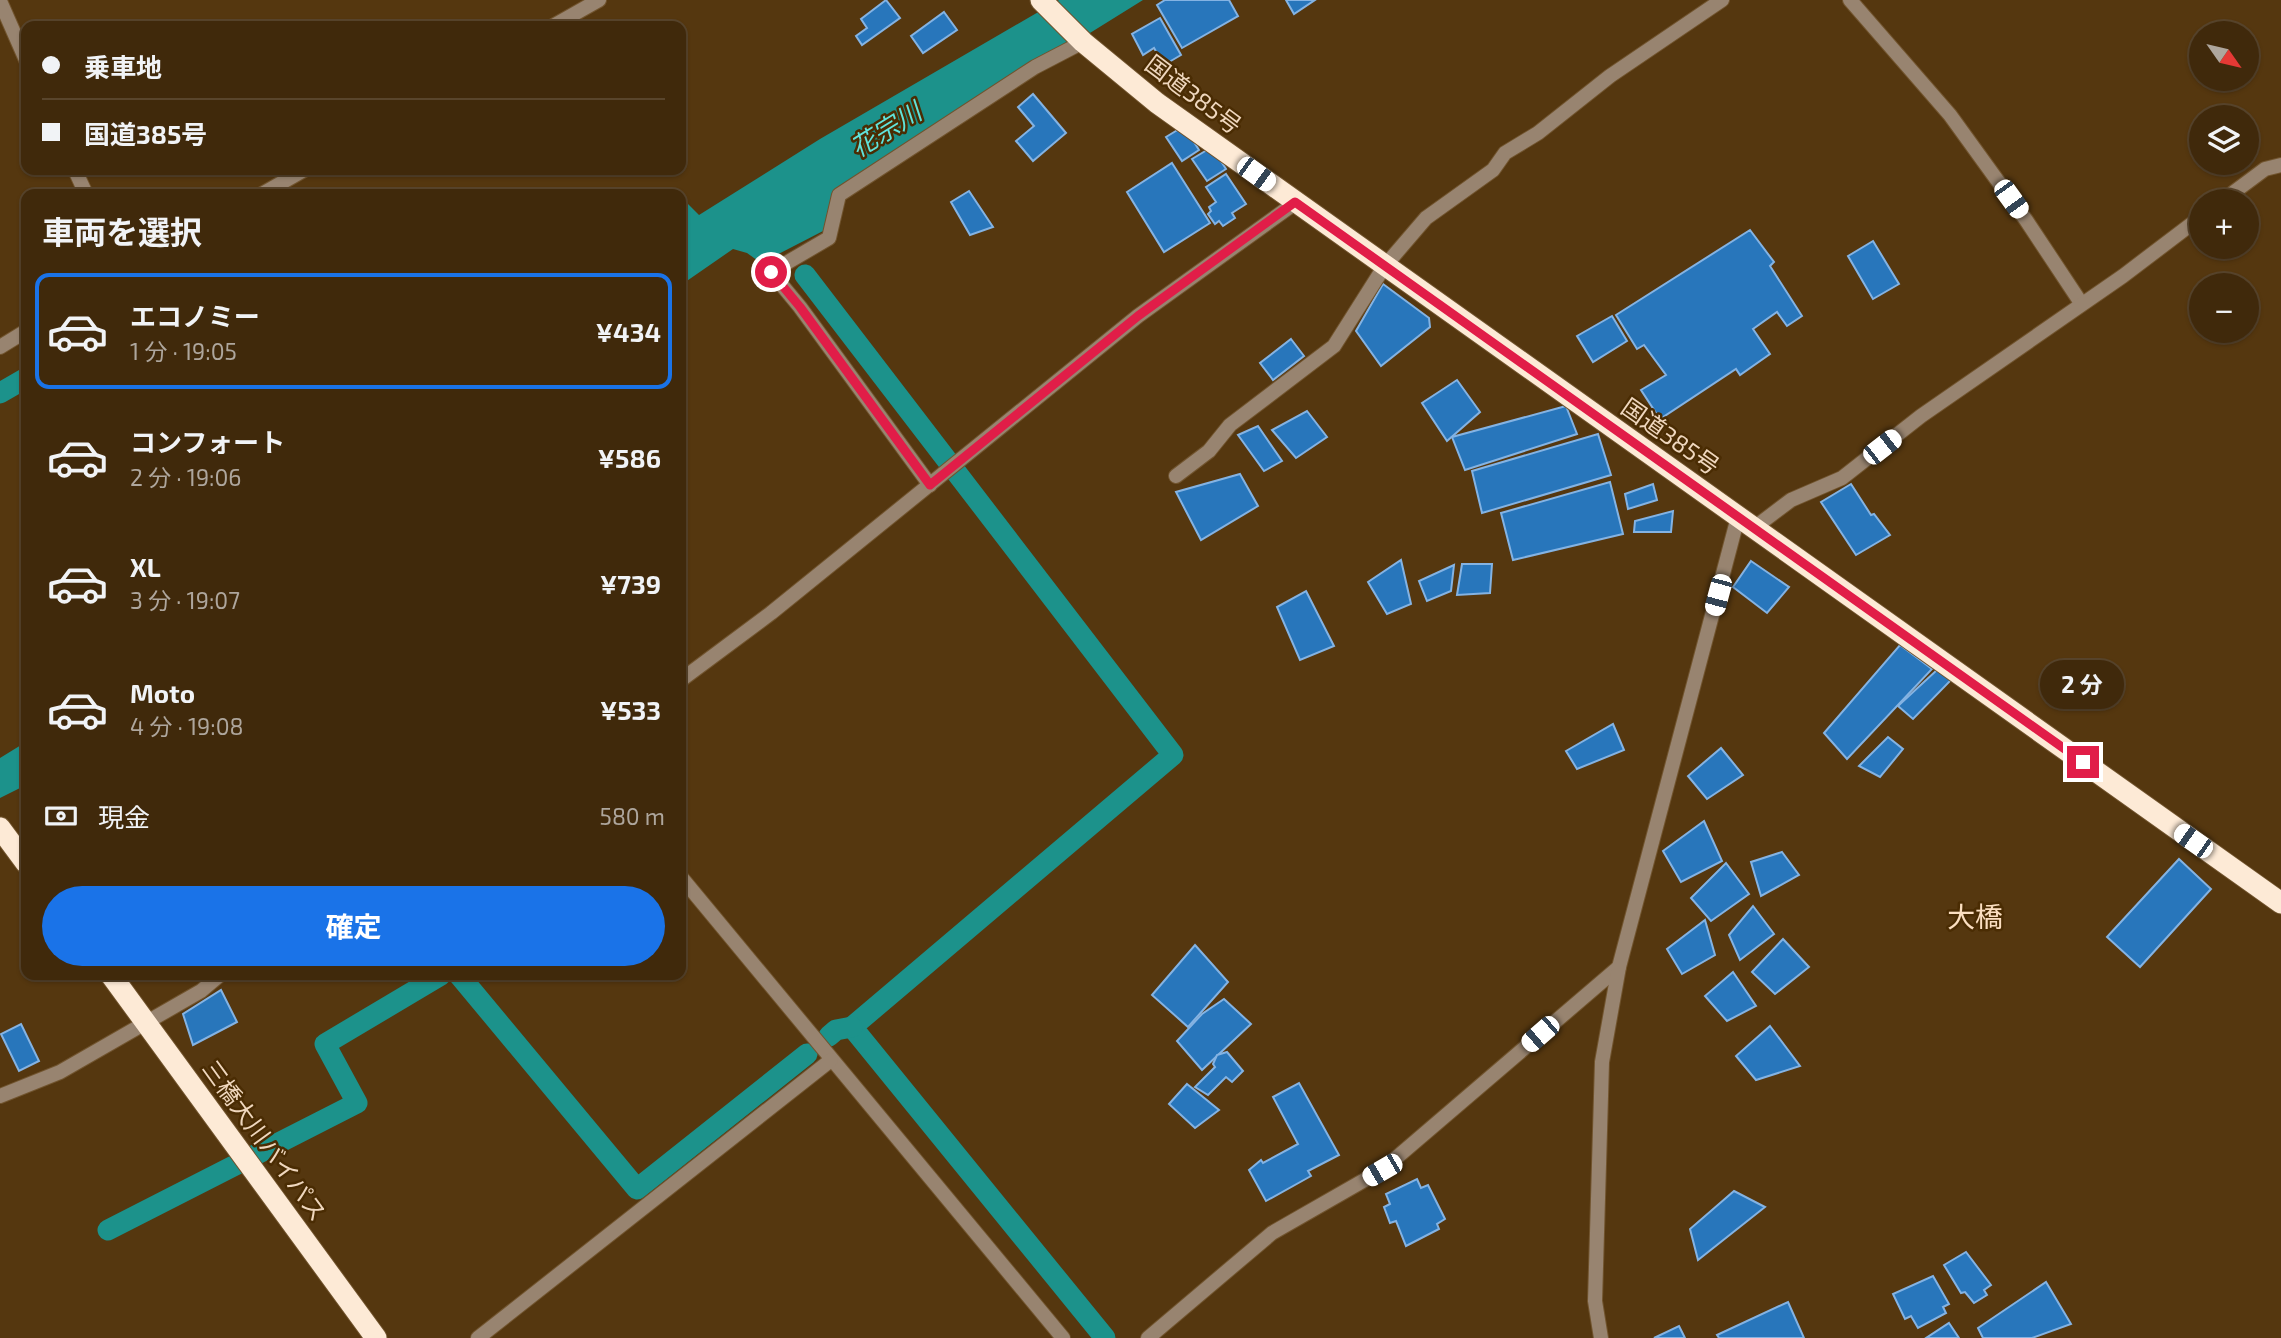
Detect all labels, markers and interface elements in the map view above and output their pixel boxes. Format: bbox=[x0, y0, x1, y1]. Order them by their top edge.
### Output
north arrow bbox=[2189, 21, 2259, 91]
map controls bbox=[2189, 21, 2259, 343]
street label: 国道385号 bbox=[1140, 48, 1248, 139]
text: 乗車地 bbox=[84, 51, 162, 82]
water label: 花宗川 bbox=[844, 93, 929, 163]
button: layers bbox=[2189, 105, 2259, 175]
text: 国道385号 bbox=[84, 118, 207, 149]
car bbox=[1233, 153, 1280, 195]
car bbox=[1991, 176, 2032, 222]
button: + bbox=[2189, 189, 2259, 259]
text: 車両を選択 bbox=[42, 212, 202, 250]
route start bbox=[755, 256, 787, 288]
button: − bbox=[2189, 273, 2259, 343]
icon: car bbox=[46, 300, 109, 363]
text: エコノミー bbox=[130, 300, 260, 331]
text: ¥434 bbox=[596, 316, 661, 347]
text: 1 分 · 19:05 bbox=[130, 337, 237, 365]
street label: 国道385号 bbox=[1616, 392, 1725, 480]
icon: car bbox=[46, 426, 109, 489]
text: コンフォート bbox=[130, 426, 285, 457]
car bbox=[1859, 426, 1906, 468]
text: ¥586 bbox=[598, 442, 661, 473]
text: 2 分 · 19:06 bbox=[130, 463, 242, 491]
text: XL bbox=[130, 551, 161, 582]
icon: car bbox=[46, 552, 109, 615]
text: ¥739 bbox=[600, 568, 661, 599]
car bbox=[1703, 572, 1734, 618]
text: 3 分 · 19:07 bbox=[130, 586, 240, 614]
callout: 2 分 bbox=[2041, 660, 2125, 710]
text: 2 分 bbox=[2061, 670, 2103, 698]
text: Moto bbox=[130, 677, 195, 708]
icon: car bbox=[46, 678, 109, 741]
text: ¥533 bbox=[600, 694, 661, 725]
text: 4 分 · 19:08 bbox=[130, 712, 244, 740]
route end bbox=[2067, 746, 2099, 778]
icon: cash bbox=[42, 797, 80, 835]
text: 現金 bbox=[98, 801, 150, 832]
text: 580 m bbox=[600, 802, 665, 830]
car bbox=[2170, 820, 2217, 862]
button: 確定 bbox=[42, 886, 665, 966]
district label: 大橋 bbox=[1947, 899, 2003, 933]
car bbox=[1518, 1012, 1563, 1056]
street label: 三橋大川バイパス bbox=[197, 1054, 333, 1226]
car bbox=[1359, 1150, 1406, 1190]

